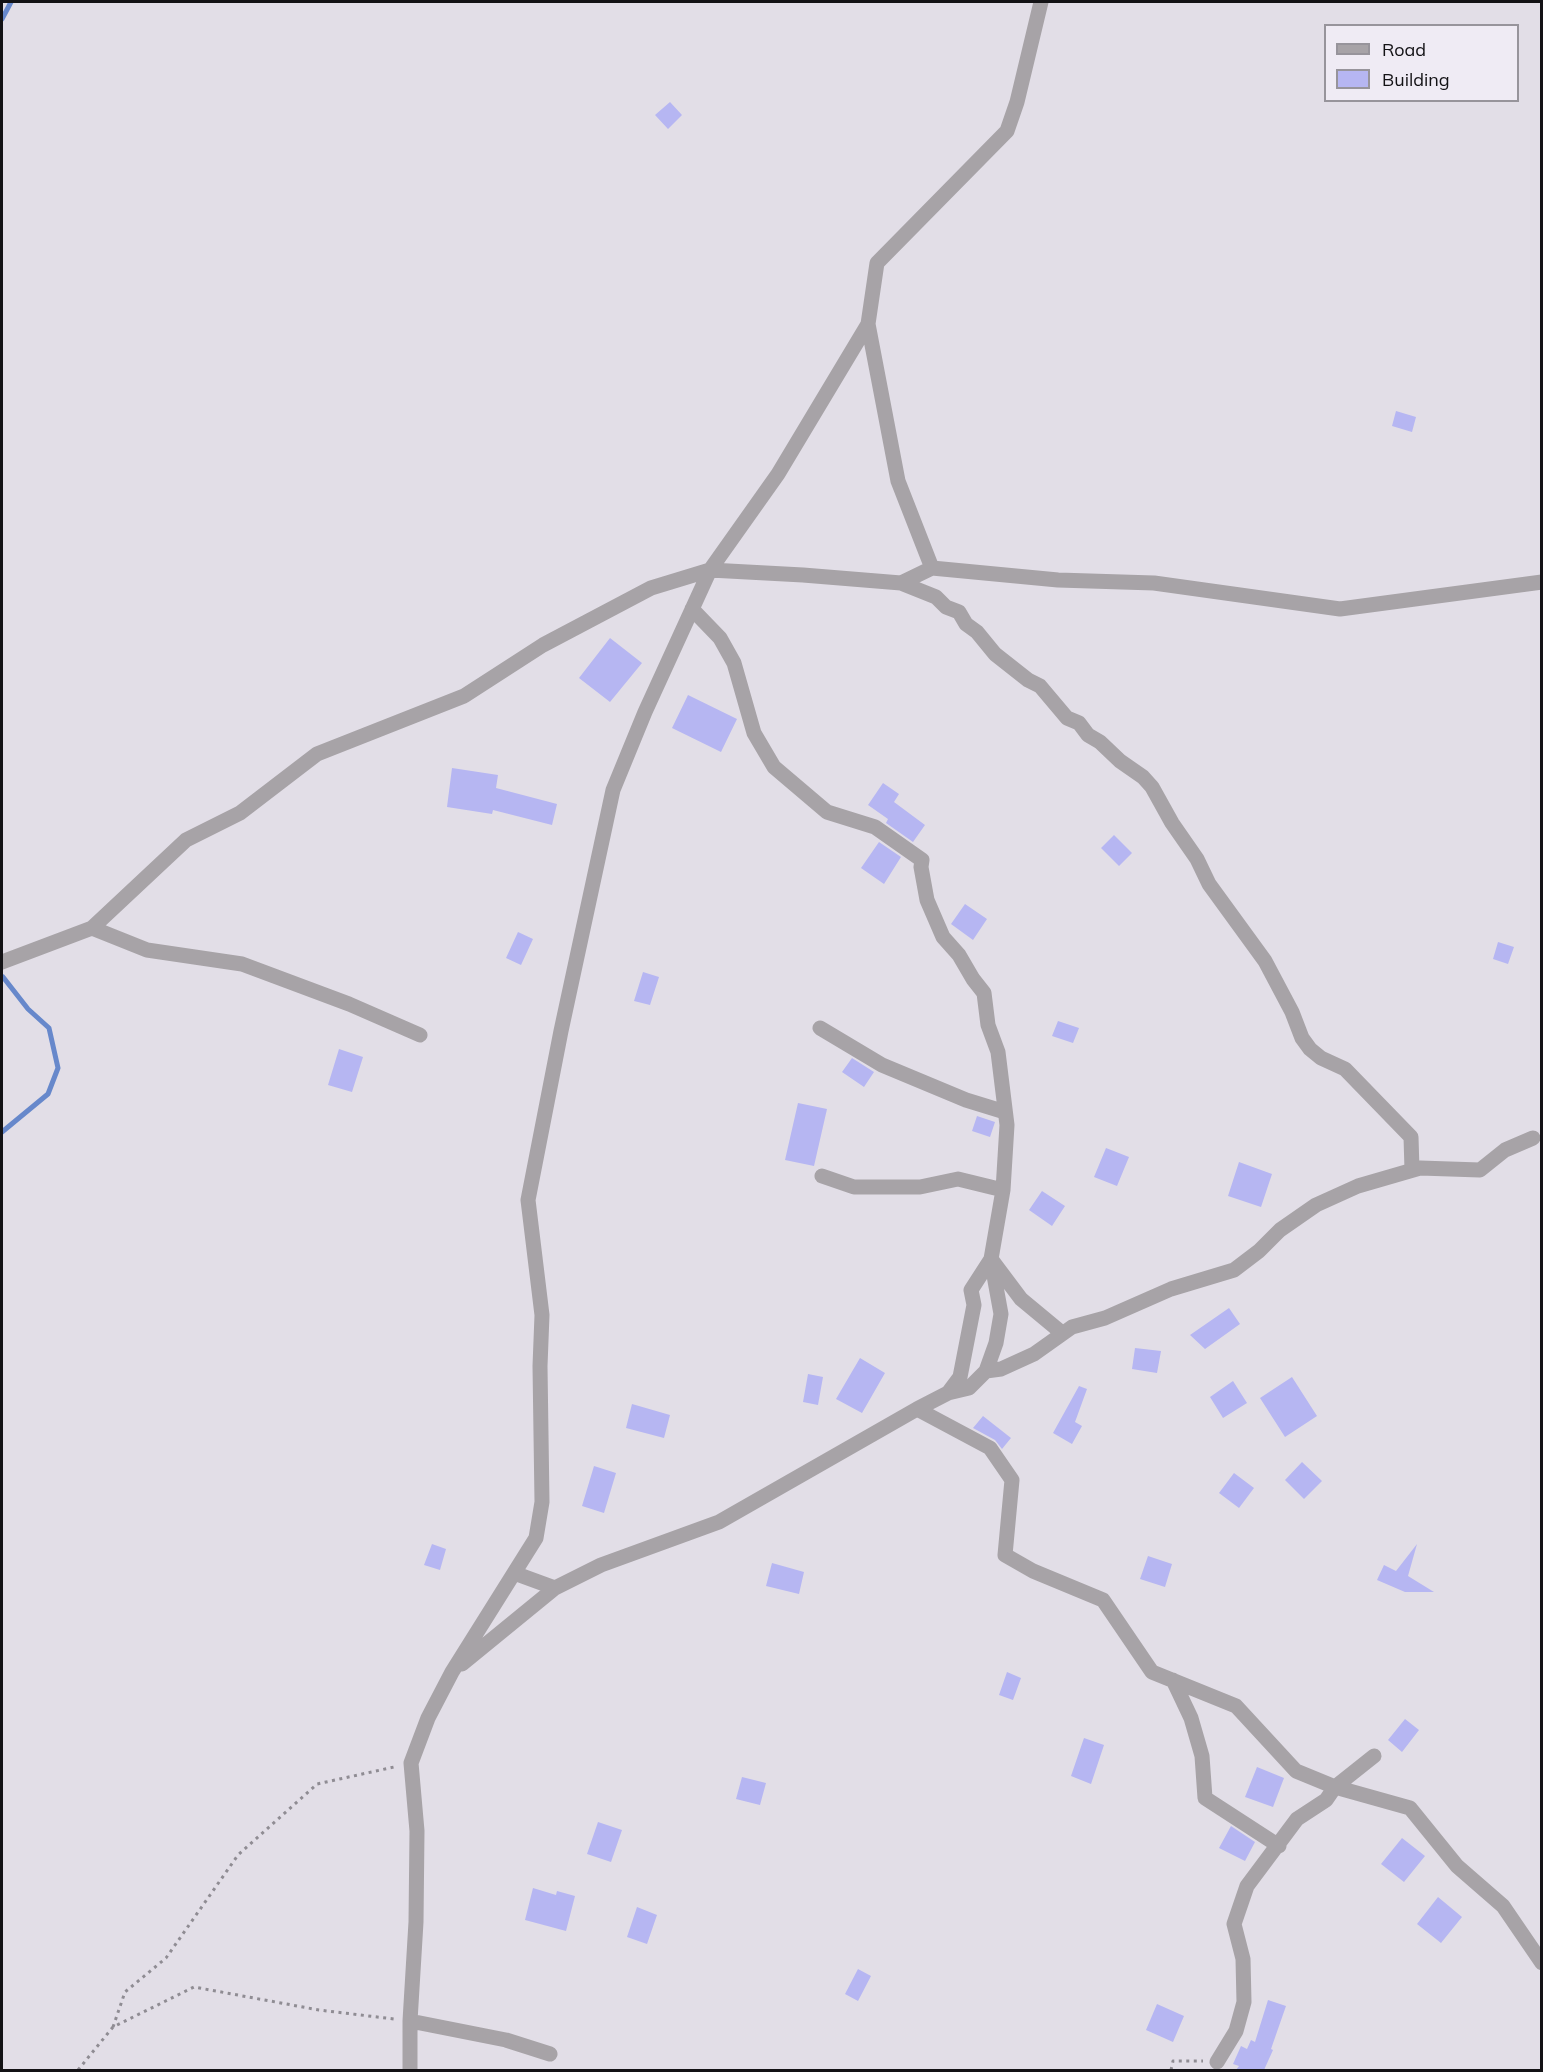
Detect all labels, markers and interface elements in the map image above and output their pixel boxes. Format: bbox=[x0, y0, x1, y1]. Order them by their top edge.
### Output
legend bbox=[1324, 24, 1519, 102]
text: Road bbox=[1382, 38, 1426, 61]
text: Building bbox=[1382, 68, 1450, 91]

